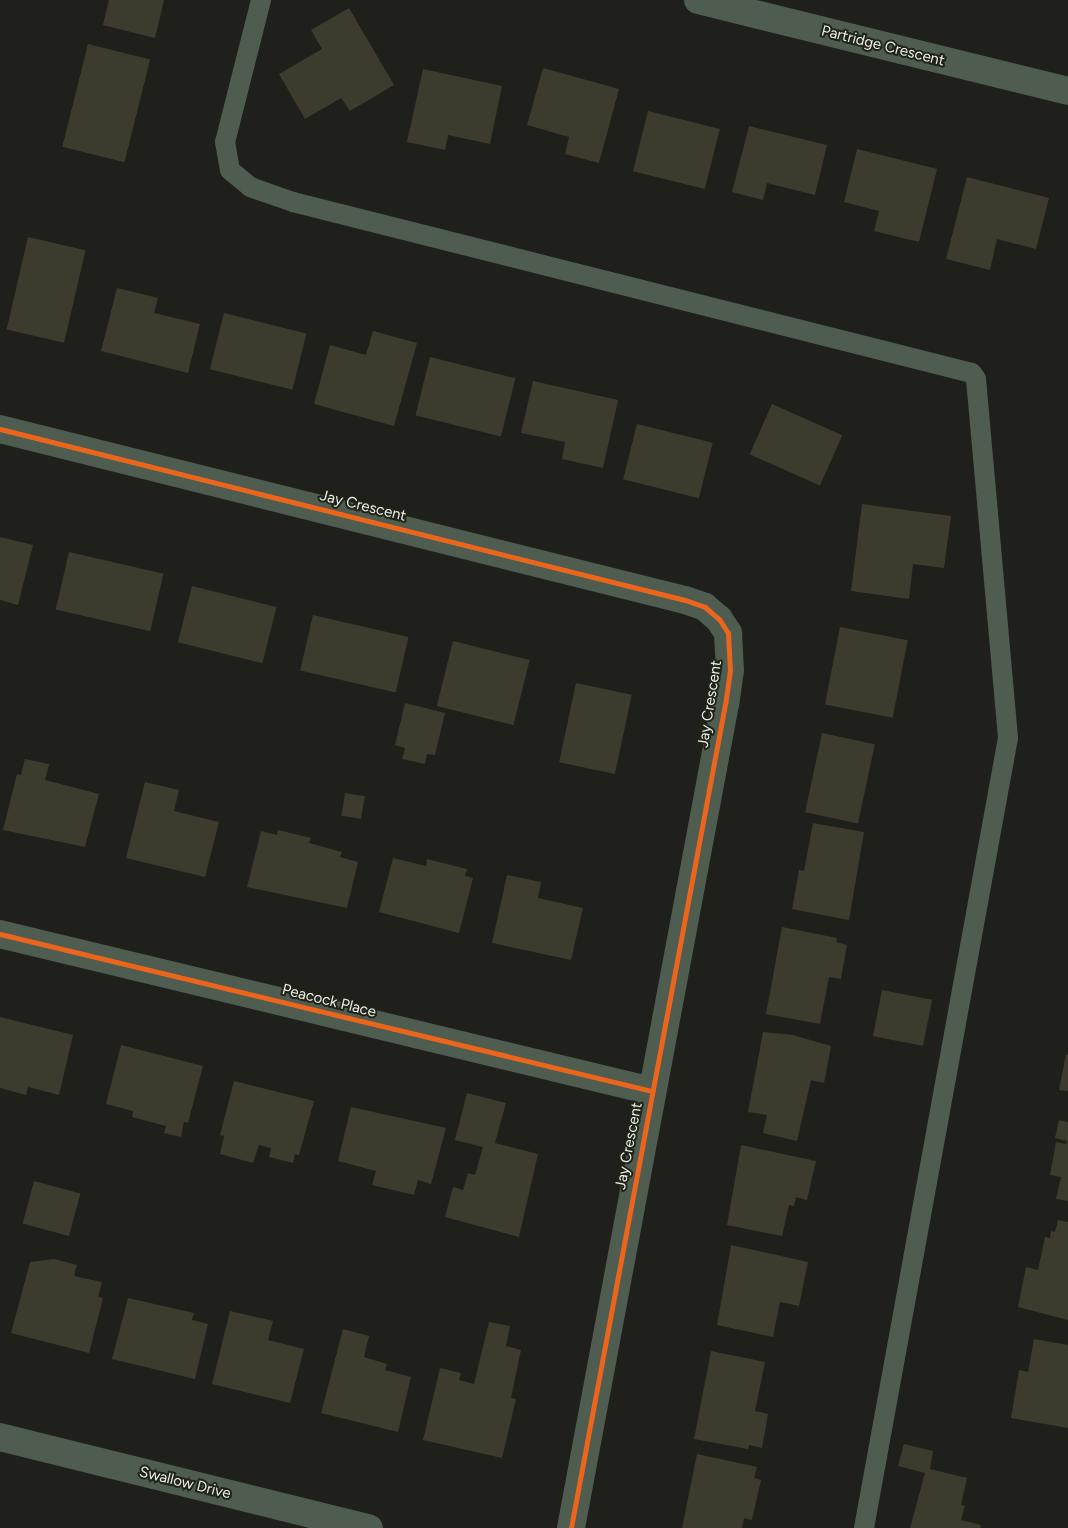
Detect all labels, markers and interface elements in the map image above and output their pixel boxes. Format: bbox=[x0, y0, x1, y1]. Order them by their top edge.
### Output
street label: Partridge Crescent bbox=[820, 22, 946, 70]
street label: Jay Crescent bbox=[318, 487, 408, 525]
street label: Jay Crescent bbox=[694, 659, 726, 749]
street label: Peacock Place bbox=[280, 981, 378, 1021]
street label: Jay Crescent bbox=[612, 1101, 646, 1191]
street label: Swallow Drive bbox=[137, 1463, 233, 1503]

